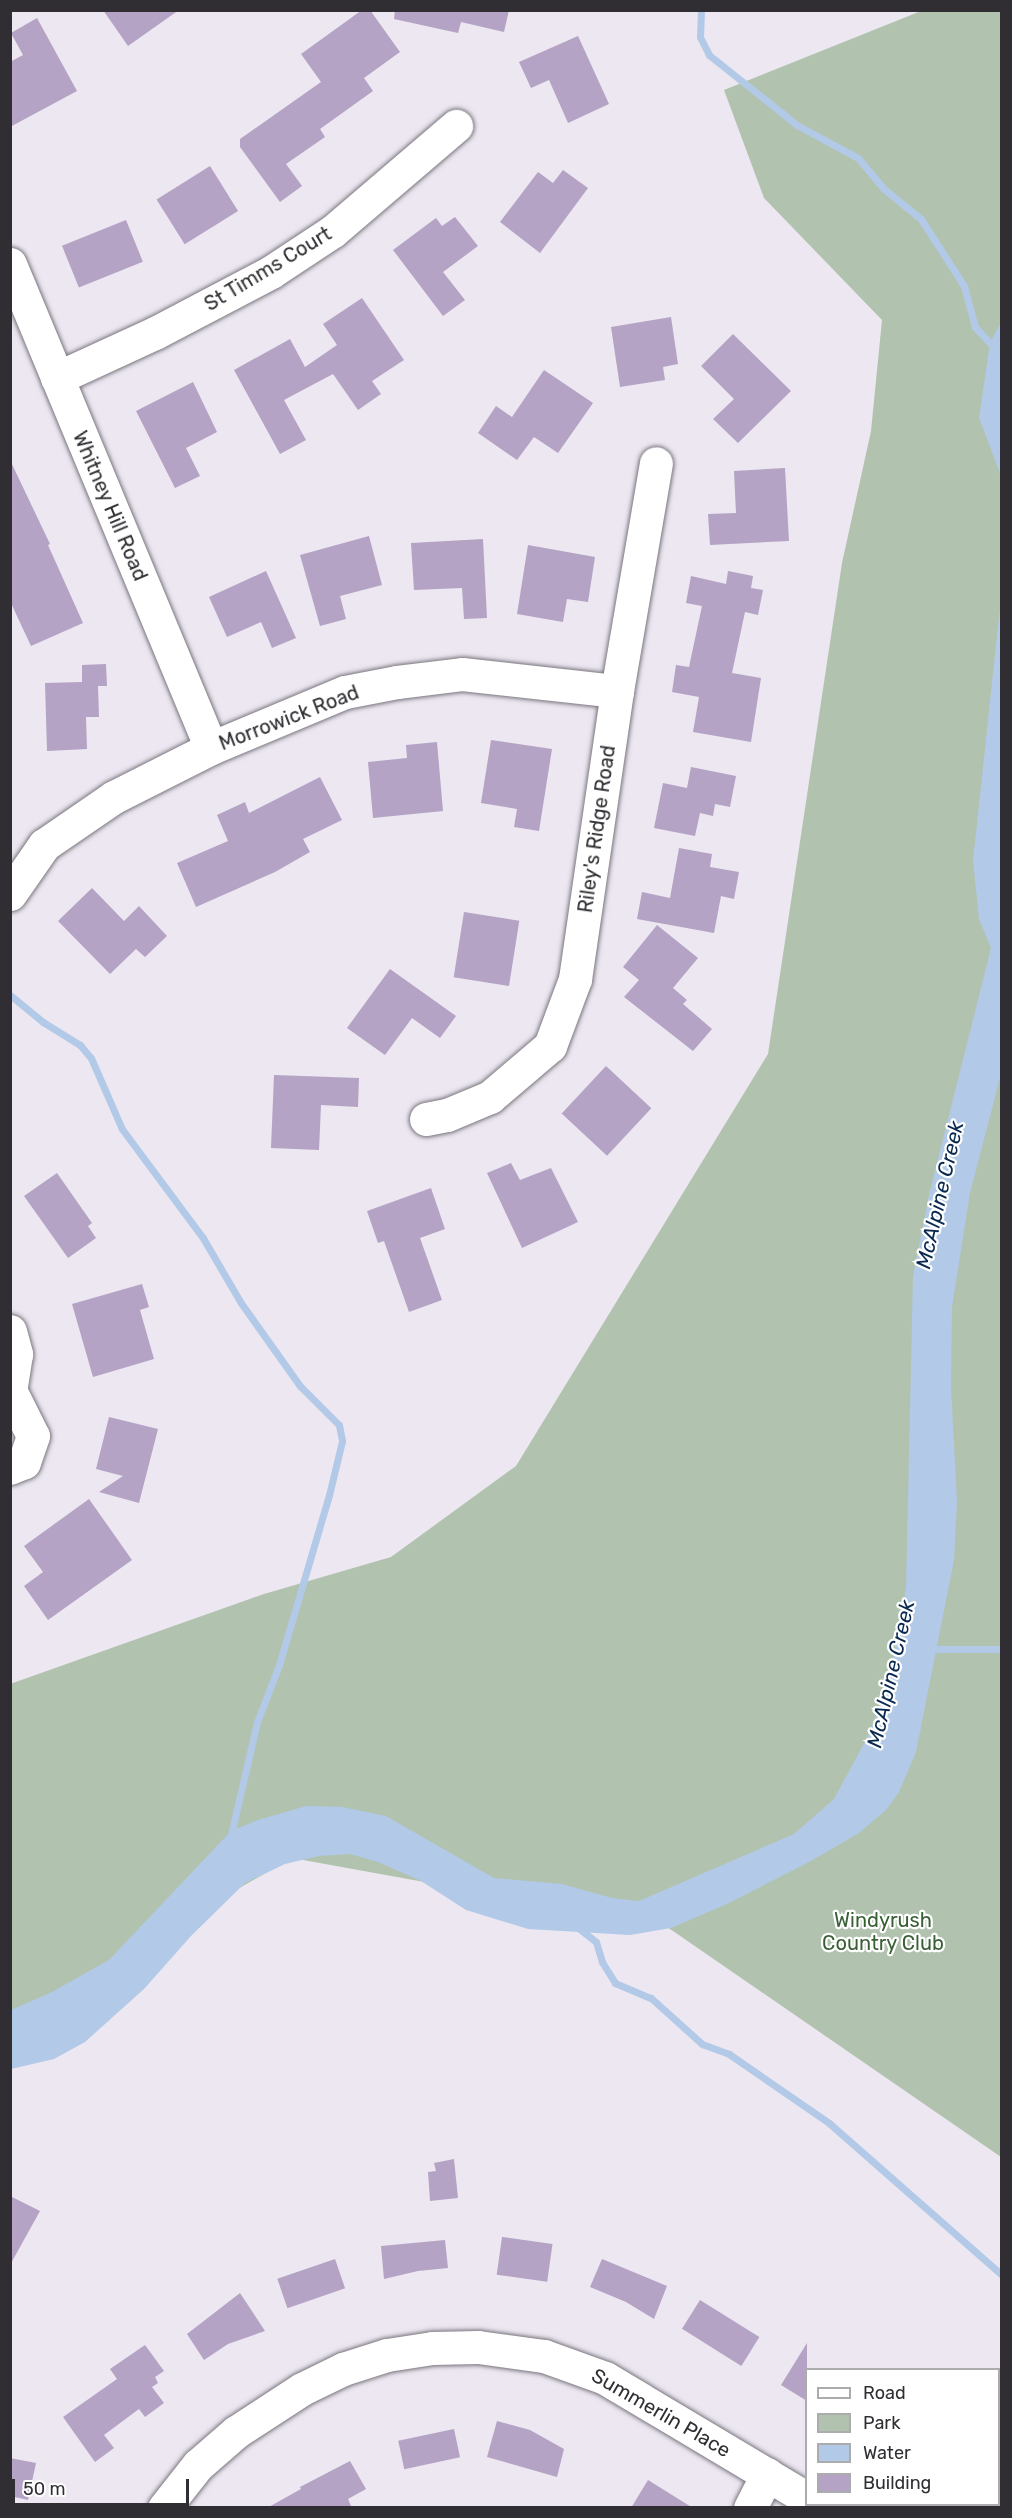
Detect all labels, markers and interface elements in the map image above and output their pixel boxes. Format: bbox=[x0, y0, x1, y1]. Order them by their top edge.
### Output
street label: St Timms Court bbox=[200, 222, 336, 316]
street label: Whitney Hill Road bbox=[68, 427, 152, 585]
street label: Morrowick Road bbox=[216, 680, 362, 756]
street label: Riley's Ridge Road bbox=[573, 744, 621, 914]
water label: McAlpine Creek bbox=[911, 1119, 969, 1271]
water label: McAlpine Creek bbox=[862, 1598, 920, 1750]
park label: Windyrush Country Club bbox=[822, 1909, 944, 1956]
street label: Summerlin Place bbox=[587, 2363, 735, 2463]
legend bbox=[805, 2368, 1000, 2506]
text: Road bbox=[863, 2382, 906, 2404]
text: Park bbox=[863, 2412, 900, 2434]
text: Water bbox=[863, 2442, 911, 2464]
scale bar bbox=[15, 2467, 192, 2505]
text: Building bbox=[863, 2472, 931, 2494]
text: 50 m bbox=[23, 2478, 66, 2500]

